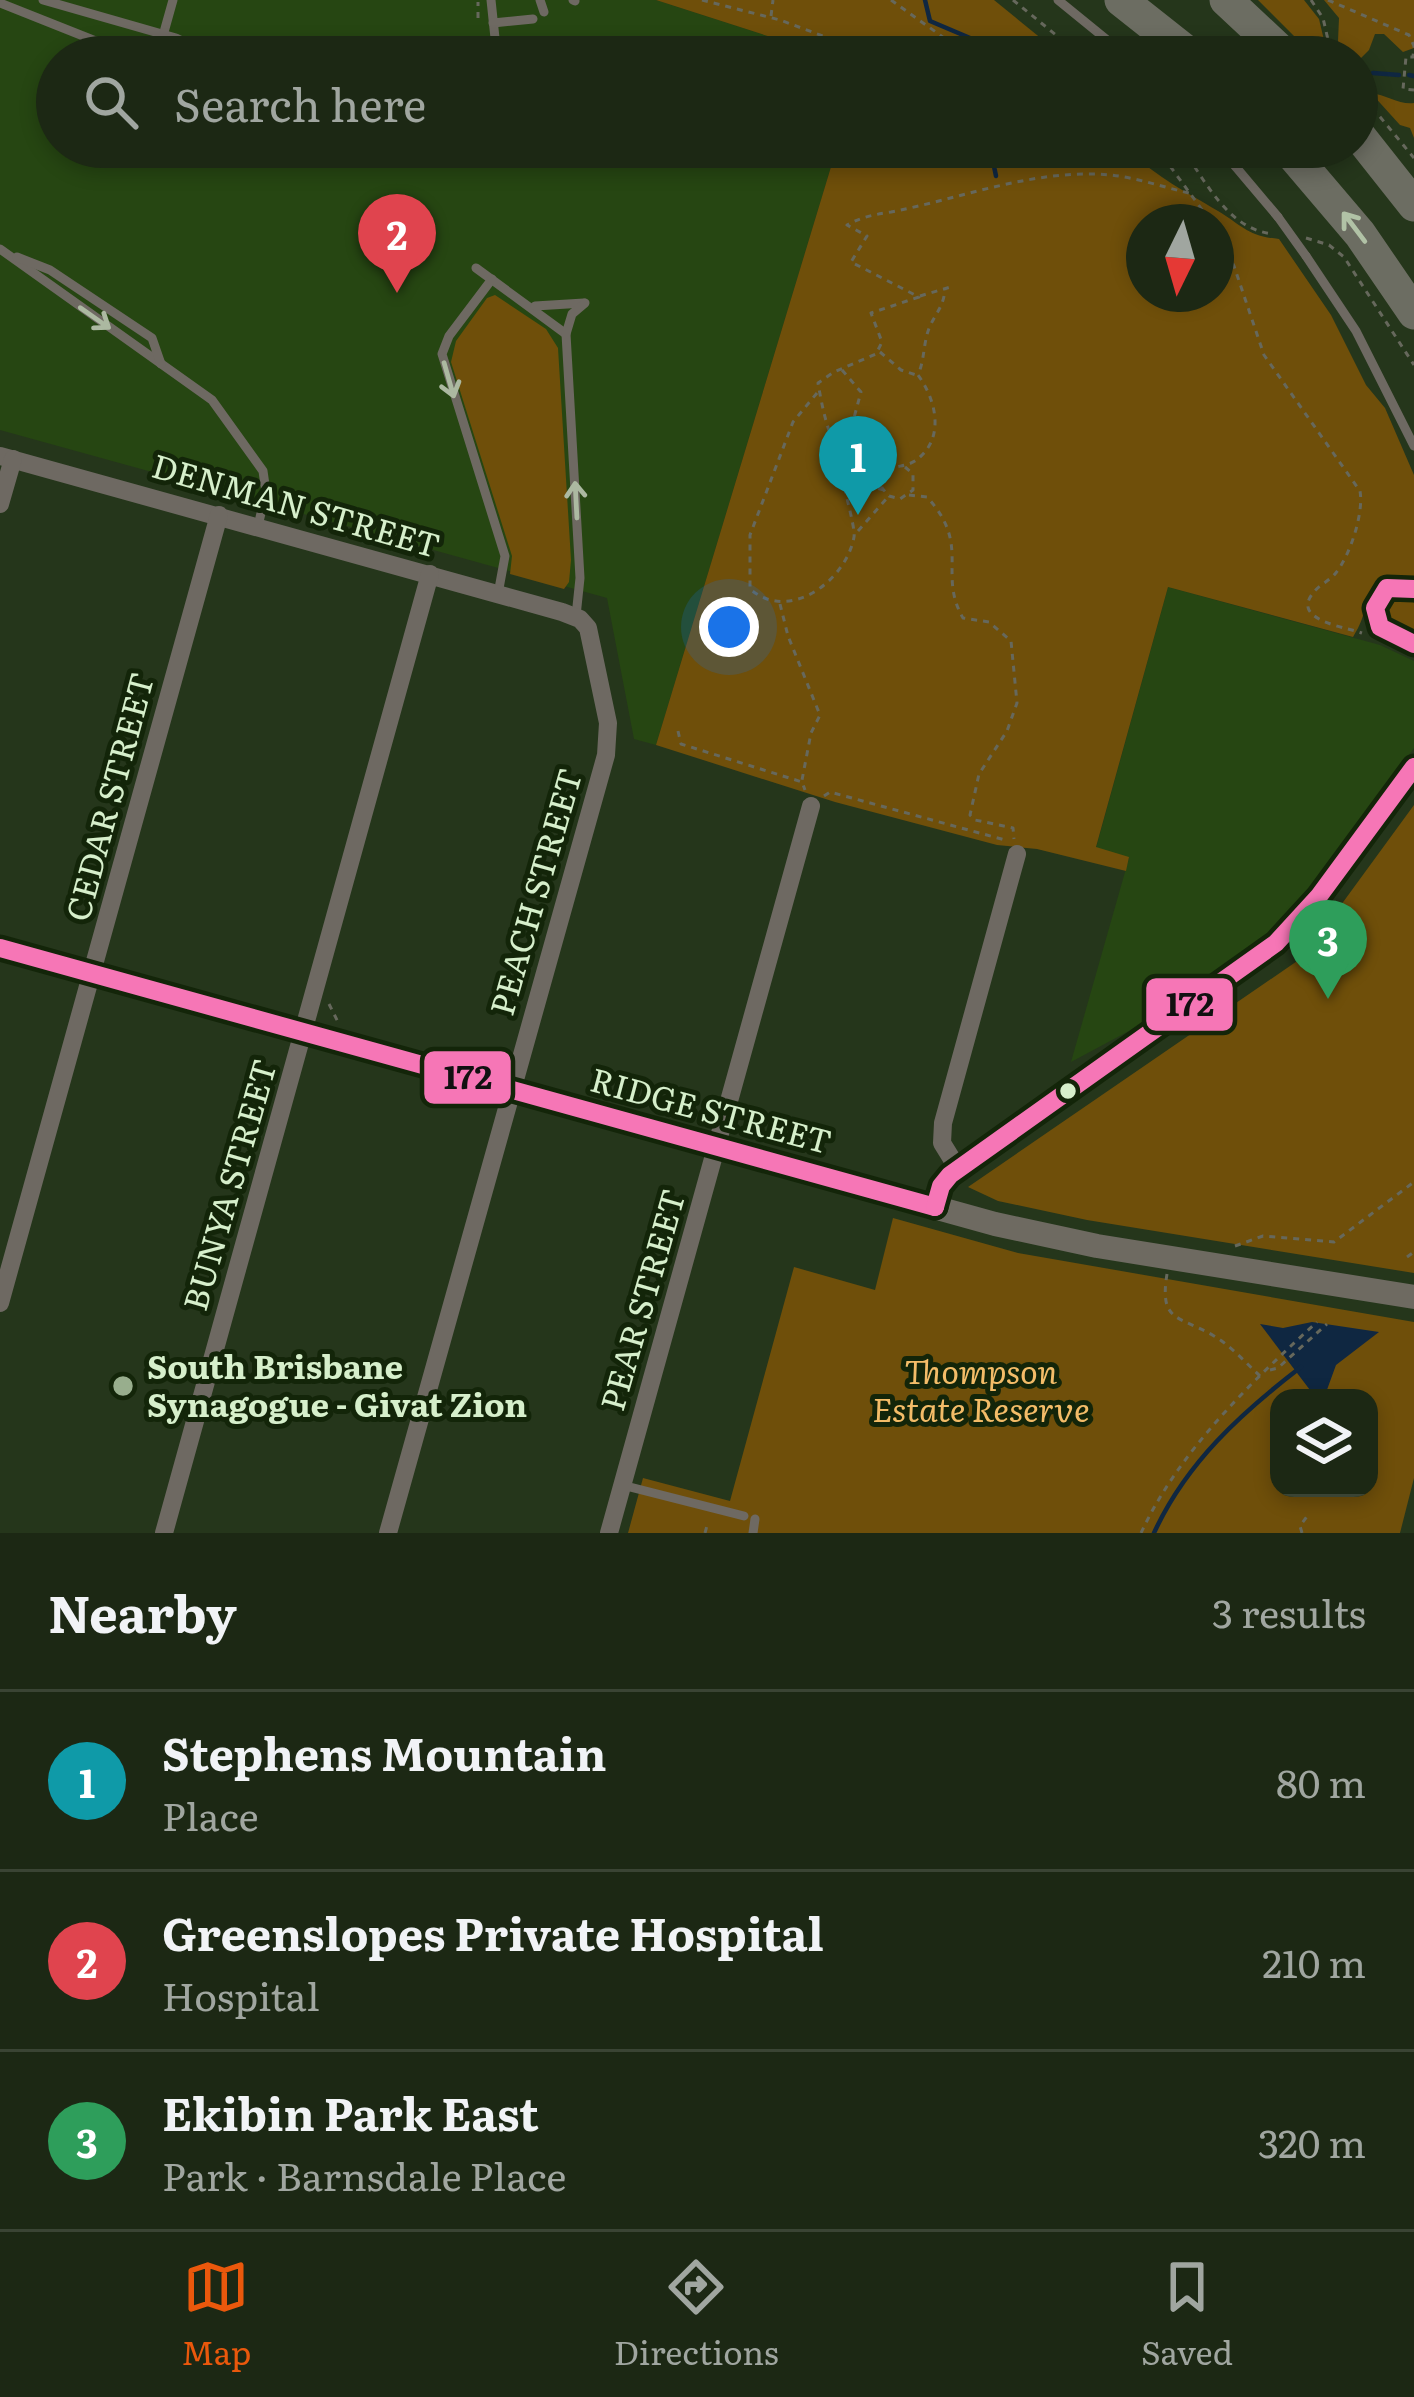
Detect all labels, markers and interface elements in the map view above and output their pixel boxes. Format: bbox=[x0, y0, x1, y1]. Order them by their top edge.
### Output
search box bbox=[36, 36, 1378, 168]
icon: search bbox=[78, 69, 144, 135]
text: Search here bbox=[174, 69, 426, 136]
pin: 2 bbox=[358, 194, 436, 293]
north arrow bbox=[1126, 204, 1234, 312]
one-way arrow bbox=[1341, 212, 1368, 244]
one-way arrow bbox=[77, 305, 111, 330]
one-way arrow bbox=[439, 360, 461, 398]
pin: 1 bbox=[819, 416, 897, 515]
street label: DENMAN STREET bbox=[147, 439, 446, 568]
one-way arrow bbox=[564, 481, 587, 520]
your location bbox=[699, 597, 759, 657]
street label: CEDAR STREET bbox=[51, 667, 164, 926]
street label: PEACH STREET bbox=[475, 762, 592, 1020]
pin: 3 bbox=[1289, 900, 1367, 999]
line badge: 172 bbox=[1144, 976, 1235, 1033]
text: 172 bbox=[1166, 977, 1214, 1026]
line badge: 172 bbox=[422, 1049, 513, 1106]
text: 172 bbox=[444, 1050, 492, 1099]
street label: BUNYA STREET bbox=[168, 1053, 287, 1316]
street label: RIDGE STREET bbox=[586, 1053, 838, 1164]
unlabelled marker bbox=[1057, 1080, 1079, 1102]
street label: PEAR STREET bbox=[586, 1183, 696, 1416]
place label: South Brisbane Synagogue - Givat Zion bbox=[147, 1340, 527, 1427]
park label: Thompson Estate Reserve bbox=[872, 1345, 1090, 1432]
marker: South Brisbane Synagogue - Givat Zion bbox=[110, 1373, 136, 1399]
map controls bbox=[1270, 1389, 1378, 1497]
button: layers bbox=[1270, 1389, 1378, 1497]
text: Nearby bbox=[48, 1573, 237, 1649]
text: 3 results bbox=[1212, 1582, 1366, 1640]
text: Stephens Mountain bbox=[162, 1718, 607, 1785]
text: 1 bbox=[79, 1752, 95, 1810]
text: 80 m bbox=[1276, 1752, 1366, 1810]
text: Place bbox=[162, 1785, 259, 1843]
text: Greenslopes Private Hospital bbox=[162, 1898, 824, 1965]
text: 2 bbox=[77, 1932, 97, 1990]
text: 210 m bbox=[1262, 1932, 1366, 1990]
text: Hospital bbox=[162, 1965, 320, 2023]
text: Ekibin Park East bbox=[162, 2078, 539, 2145]
text: 3 bbox=[76, 2112, 98, 2170]
text: 320 m bbox=[1258, 2112, 1366, 2170]
text: Park · Barnsdale Place bbox=[162, 2145, 566, 2203]
tab: Map bbox=[181, 2254, 251, 2375]
tab: Directions bbox=[614, 2254, 779, 2375]
tab: Saved bbox=[1141, 2254, 1233, 2375]

